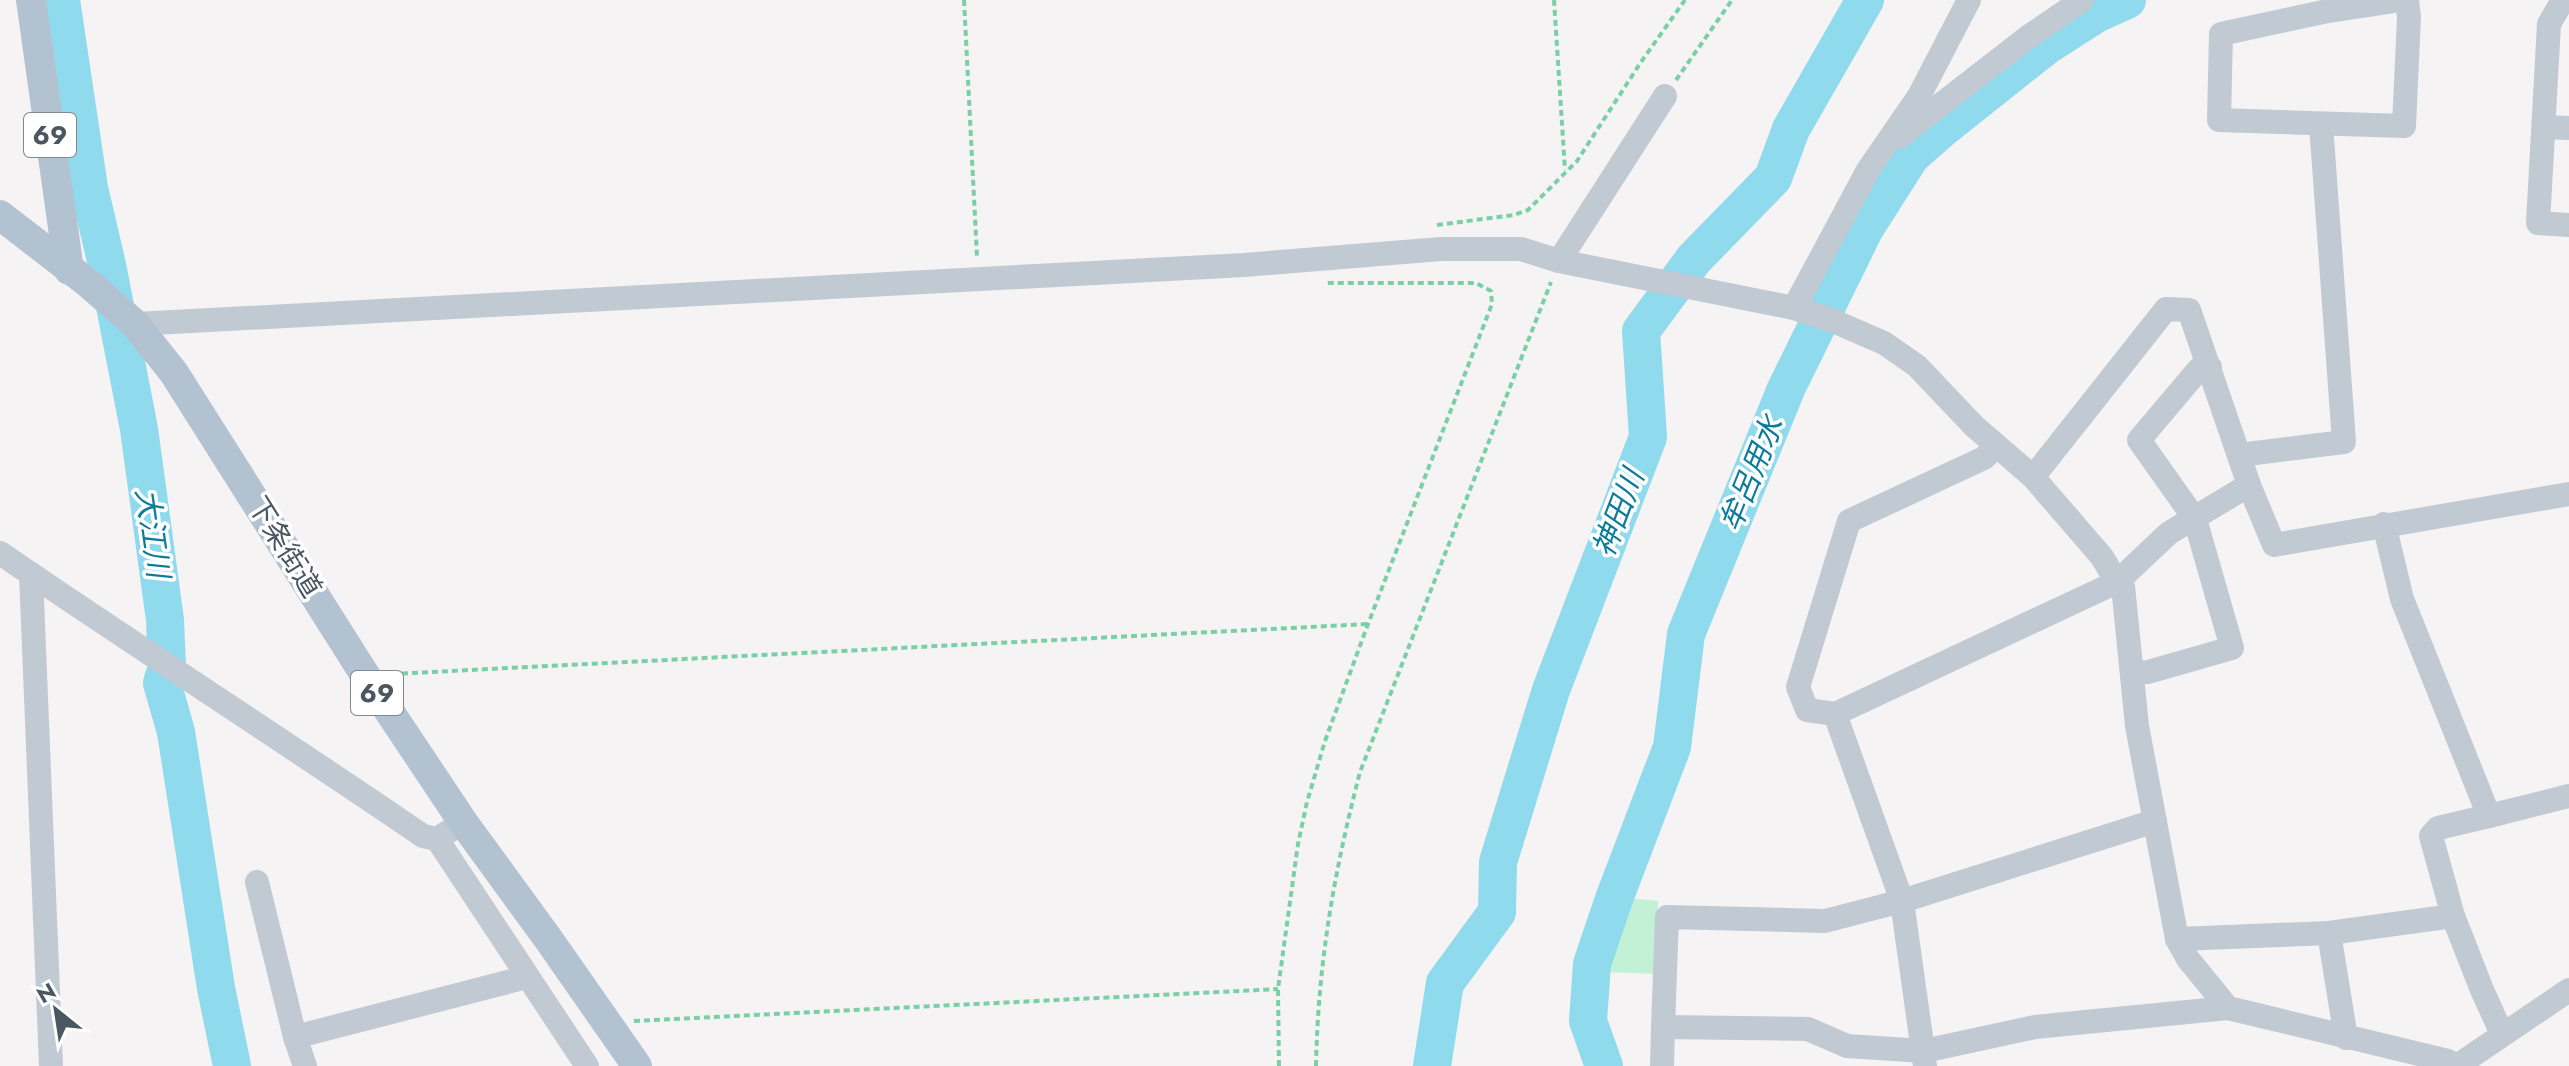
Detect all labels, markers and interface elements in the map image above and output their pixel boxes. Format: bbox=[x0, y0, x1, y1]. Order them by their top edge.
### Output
road number: 69 bbox=[24, 113, 76, 157]
water label: 牟呂用水 bbox=[1709, 408, 1795, 538]
water label: 神田川 bbox=[1582, 460, 1655, 563]
water label: 大江川 bbox=[125, 485, 181, 584]
street label: 下条街道 bbox=[238, 489, 332, 605]
road number: 69 bbox=[351, 671, 403, 715]
north arrow bbox=[16, 970, 96, 1050]
text: N bbox=[30, 974, 62, 1011]

